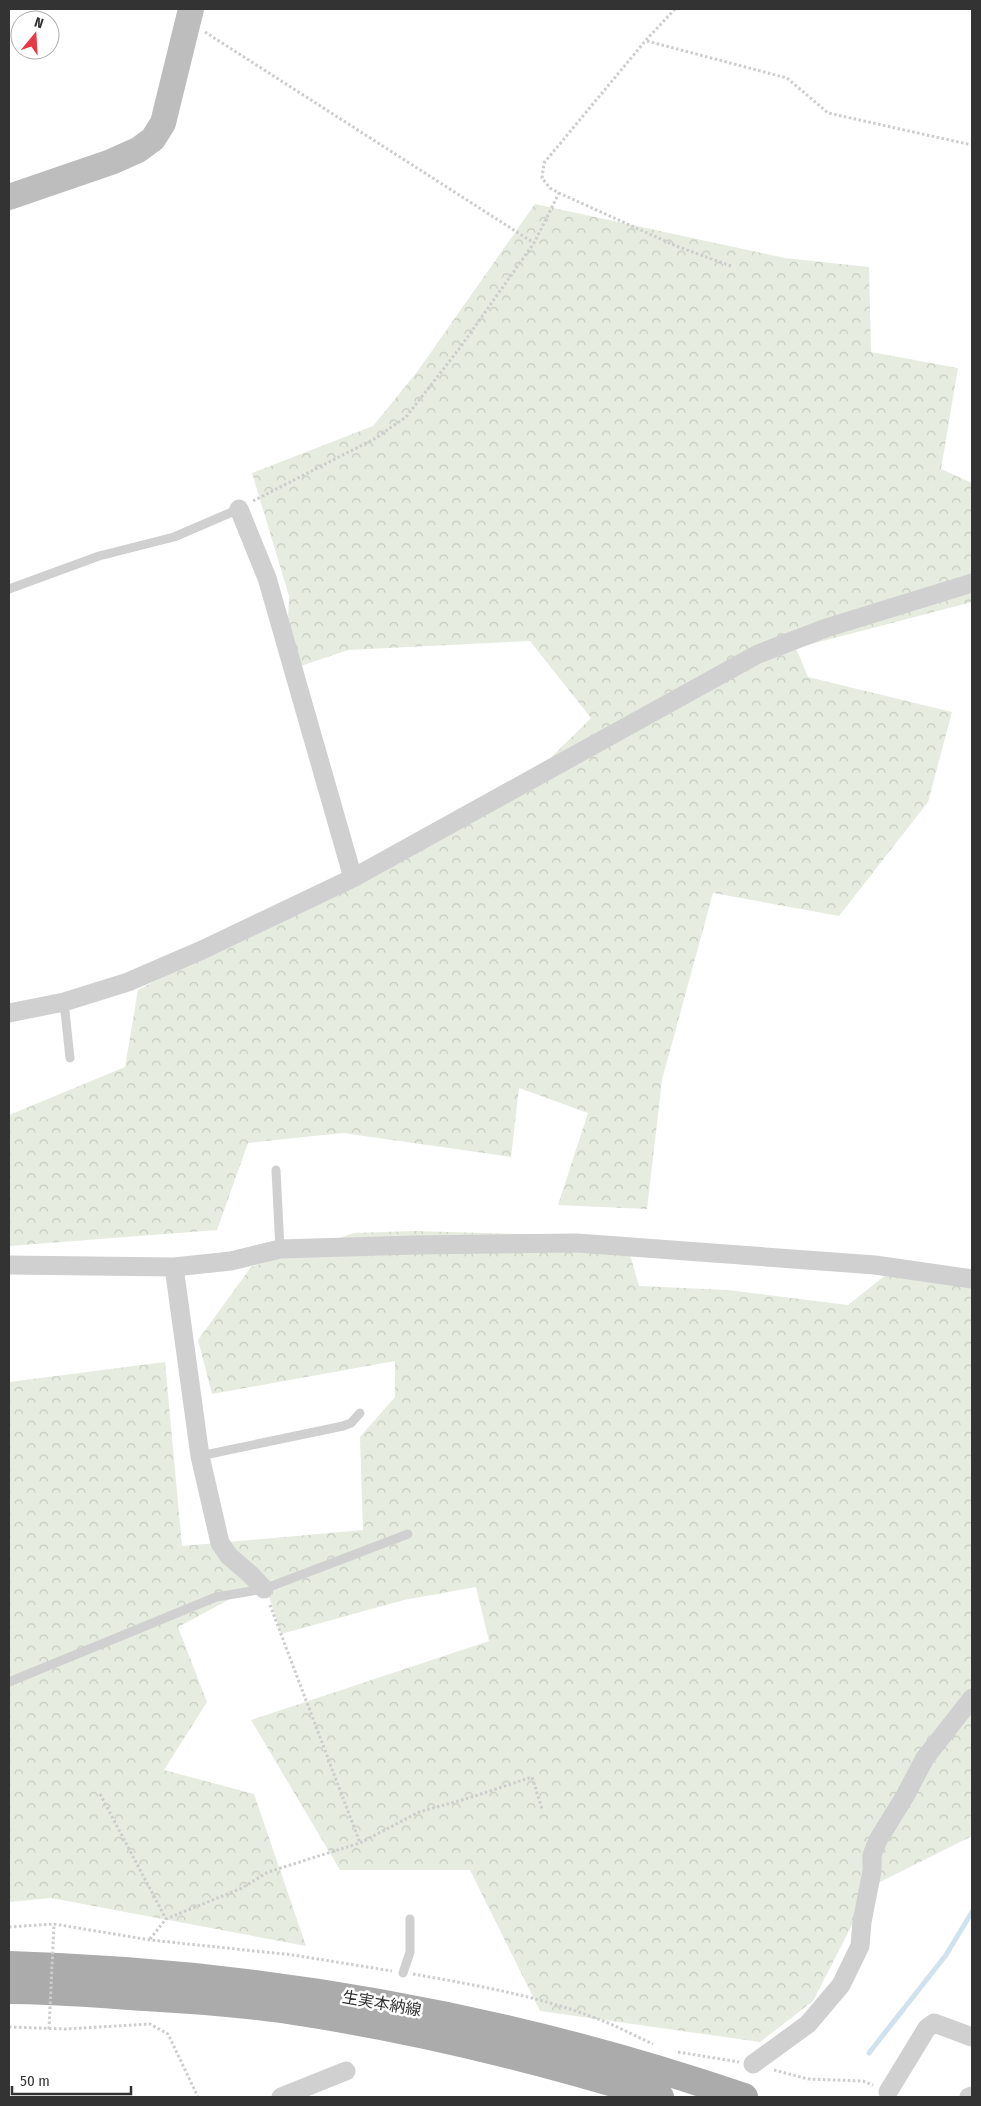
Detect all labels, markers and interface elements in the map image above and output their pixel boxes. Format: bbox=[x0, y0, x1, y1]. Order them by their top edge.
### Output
north arrow bbox=[10, 10, 60, 60]
text: N bbox=[32, 14, 45, 32]
street label: 生実本納線 bbox=[341, 1987, 423, 2020]
scale bar bbox=[12, 2064, 131, 2096]
text: 50 m bbox=[20, 2072, 50, 2090]

